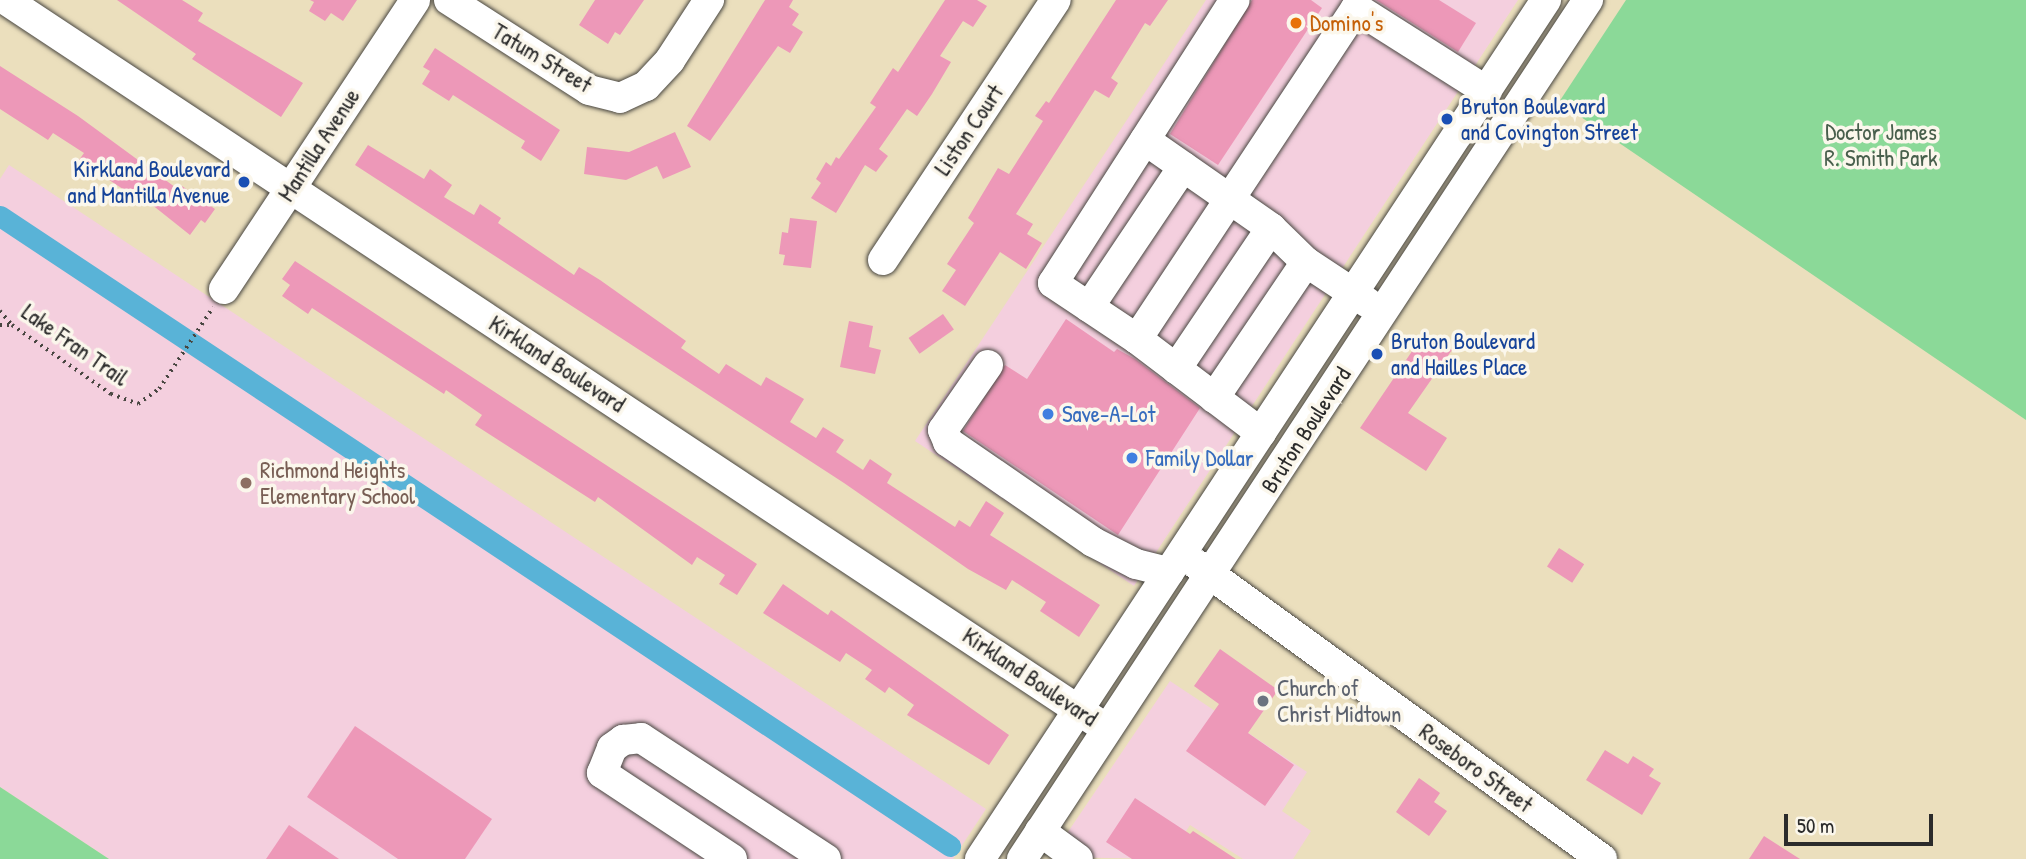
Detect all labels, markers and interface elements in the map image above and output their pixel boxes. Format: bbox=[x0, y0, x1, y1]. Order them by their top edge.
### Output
place label: Domino's bbox=[1310, 9, 1383, 37]
marker: Domino's bbox=[1288, 15, 1304, 31]
street label: Tatum Street bbox=[487, 17, 597, 99]
street label: Liston Court bbox=[929, 79, 1009, 181]
street label: Mantilla Avenue bbox=[272, 84, 366, 206]
place label: Bruton Boulevard and Covington Street bbox=[1461, 92, 1638, 146]
marker: Bruton Boulevard and Covington Street bbox=[1439, 111, 1455, 127]
park label: Doctor James R. Smith Park bbox=[1824, 118, 1938, 172]
place label: Kirkland Boulevard and Mantilla Avenue bbox=[68, 155, 230, 209]
marker: Kirkland Boulevard and Mantilla Avenue bbox=[236, 174, 252, 190]
street label: Lake Fran Trail bbox=[16, 298, 134, 392]
street label: Kirkland Boulevard bbox=[484, 310, 630, 418]
place label: Bruton Boulevard and Hailles Place bbox=[1391, 327, 1535, 381]
marker: Bruton Boulevard and Hailles Place bbox=[1369, 346, 1385, 362]
street label: Bruton Boulevard bbox=[1255, 362, 1357, 498]
place label: Save-A-Lot bbox=[1062, 400, 1155, 428]
marker: Save-A-Lot bbox=[1040, 406, 1056, 422]
place label: Family Dollar bbox=[1146, 444, 1254, 472]
marker: Family Dollar bbox=[1124, 450, 1140, 466]
place label: Richmond Heights Elementary School bbox=[260, 456, 415, 510]
marker: Richmond Heights Elementary School bbox=[238, 475, 254, 491]
street label: Kirkland Boulevard bbox=[957, 622, 1103, 732]
place label: Church of Christ Midtown bbox=[1277, 674, 1401, 728]
marker: Church of Christ Midtown bbox=[1255, 693, 1271, 709]
street label: Roseboro Street bbox=[1414, 718, 1538, 818]
scale bar bbox=[1788, 800, 1937, 844]
text: 50 m bbox=[1797, 811, 1834, 840]

